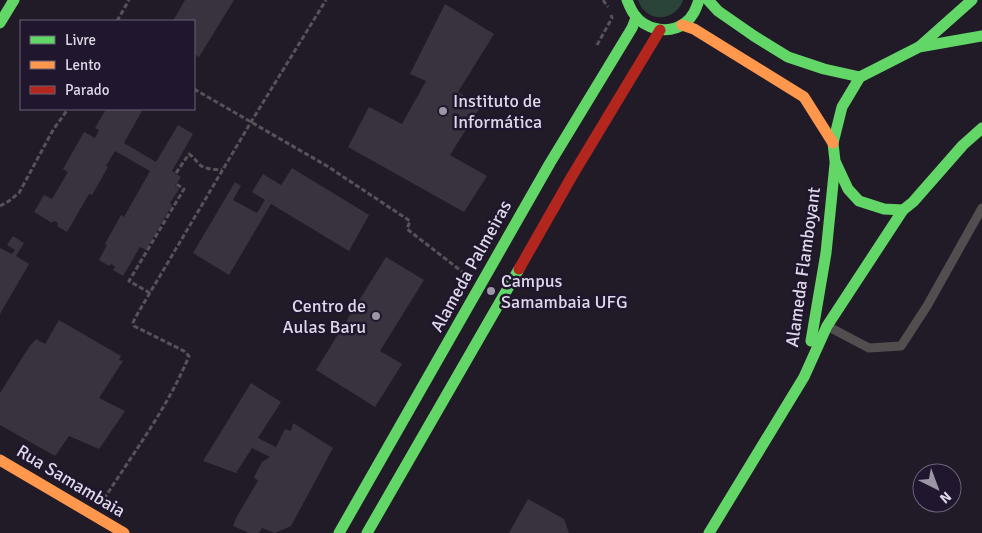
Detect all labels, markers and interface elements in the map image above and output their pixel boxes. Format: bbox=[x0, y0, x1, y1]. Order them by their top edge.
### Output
legend bbox=[20, 20, 195, 110]
text: Livre bbox=[65, 31, 96, 49]
text: Lento bbox=[65, 56, 101, 74]
text: Parado bbox=[65, 81, 110, 99]
place label: Instituto de Informática bbox=[453, 90, 542, 133]
marker: Instituto de Informática bbox=[437, 105, 449, 117]
street label: Alameda Flamboyant bbox=[781, 186, 825, 348]
street label: Alameda Palmeiras bbox=[426, 196, 516, 336]
place label: Campus Samambaia UFG bbox=[501, 270, 628, 313]
marker: Campus Samambaia UFG bbox=[485, 285, 497, 297]
place label: Centro de Aulas Baru bbox=[283, 295, 366, 338]
marker: Centro de Aulas Baru bbox=[370, 310, 382, 322]
street label: Rua Samambaia bbox=[13, 440, 129, 522]
north arrow bbox=[912, 463, 962, 513]
text: N bbox=[936, 488, 955, 507]

